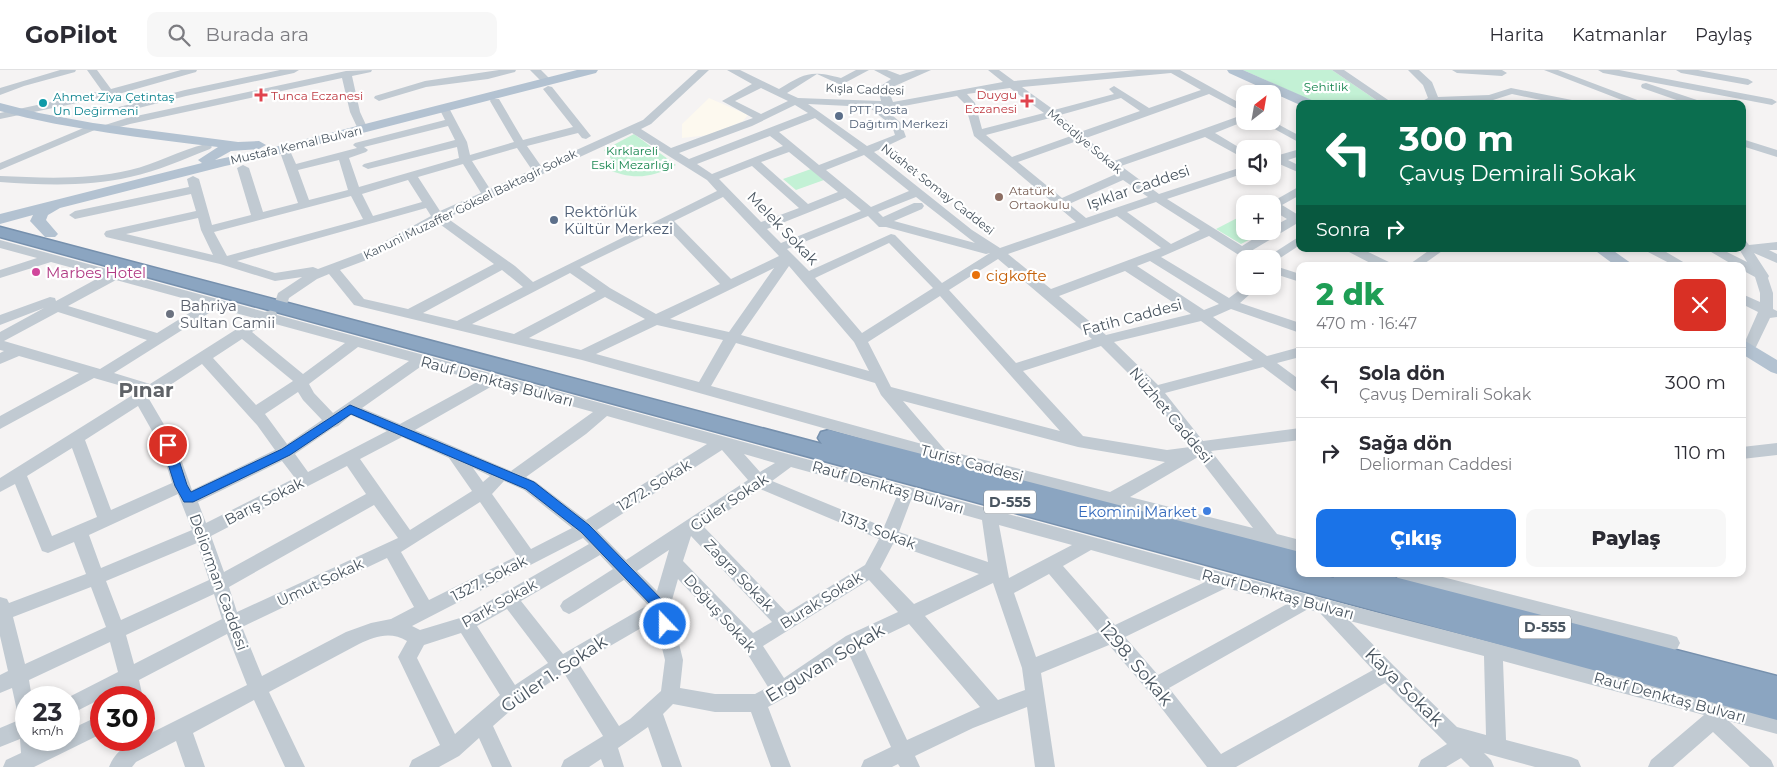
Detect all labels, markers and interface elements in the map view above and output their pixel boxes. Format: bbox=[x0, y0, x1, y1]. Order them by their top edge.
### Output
search box bbox=[147, 12, 497, 57]
text: GoPilot bbox=[25, 20, 117, 49]
icon: search bbox=[165, 21, 193, 49]
text: Burada ara bbox=[205, 23, 309, 46]
text: Harita bbox=[1489, 24, 1544, 46]
text: Katmanlar bbox=[1572, 24, 1667, 46]
text: Paylaş bbox=[1695, 24, 1752, 46]
park label: Şehitlik bbox=[1304, 79, 1349, 94]
street label: Kışla Caddesi bbox=[825, 80, 905, 98]
north arrow bbox=[1236, 85, 1281, 130]
map controls bbox=[1236, 85, 1281, 295]
place label: Duygu Eczanesi bbox=[965, 87, 1017, 116]
place label: Tunca Eczanesi bbox=[271, 88, 363, 103]
place label: Ahmet Ziya Çetintaş Un Değirmeni bbox=[53, 89, 175, 118]
marker: Tunca Eczanesi bbox=[255, 89, 267, 101]
marker: Duygu Eczanesi bbox=[1021, 95, 1033, 107]
marker: Ahmet Ziya Çetintaş Un Değirmeni bbox=[37, 97, 49, 109]
place label: PTT Posta Dağıtım Merkezi bbox=[849, 102, 948, 131]
street label: Mecidiye Sokak bbox=[1045, 105, 1126, 177]
marker: PTT Posta Dağıtım Merkezi bbox=[833, 110, 845, 122]
text: 300 m bbox=[1399, 117, 1514, 160]
icon: left bbox=[1316, 120, 1381, 185]
street label: Mustafa Kemal Bulvarı bbox=[229, 123, 363, 167]
street label: Nüshet Somay Caddesi bbox=[878, 140, 998, 238]
button: sound bbox=[1236, 140, 1281, 185]
park label: Kırklareli Eski Mezarlığı bbox=[591, 143, 673, 172]
street label: Kanuni Muzaffer Göksel Baktagir Sokak bbox=[361, 145, 580, 262]
street label: Işıklar Caddesi bbox=[1084, 160, 1192, 214]
text: Çavuş Demirali Sokak bbox=[1399, 160, 1636, 187]
place label: Atatürk Ortaokulu bbox=[1009, 183, 1070, 212]
street label: Melek Sokak bbox=[743, 187, 823, 269]
marker: Atatürk Ortaokulu bbox=[993, 191, 1005, 203]
button: + bbox=[1236, 195, 1281, 240]
place label: Rektörlük Kültür Merkezi bbox=[564, 202, 673, 238]
marker: Rektörlük Kültür Merkezi bbox=[548, 214, 560, 226]
icon: right bbox=[1381, 215, 1409, 243]
text: Sonra bbox=[1316, 218, 1371, 241]
button: − bbox=[1236, 250, 1281, 295]
place label: Marbes Hotel bbox=[46, 263, 146, 282]
marker: Marbes Hotel bbox=[30, 266, 42, 278]
place label: cigkofte bbox=[986, 266, 1047, 285]
marker: cigkofte bbox=[970, 269, 982, 281]
text: 2 dk bbox=[1316, 276, 1384, 313]
button: close bbox=[1674, 279, 1726, 331]
street label: Fatih Caddesi bbox=[1080, 295, 1184, 339]
place label: Bahriya Sultan Camii bbox=[180, 296, 275, 332]
marker: Bahriya Sultan Camii bbox=[164, 308, 176, 320]
text: 470 m · 16:47 bbox=[1316, 314, 1417, 333]
street label: Rauf Denktaş Bulvarı bbox=[419, 351, 575, 411]
text: Sola dön bbox=[1359, 362, 1445, 385]
street label: Nüzhet Caddesi bbox=[1125, 363, 1217, 467]
icon: left bbox=[1316, 369, 1344, 397]
text: 300 m bbox=[1665, 371, 1726, 394]
district label: Pınar bbox=[118, 378, 174, 402]
text: Çavuş Demirali Sokak bbox=[1359, 385, 1531, 404]
pin bbox=[147, 424, 189, 466]
icon: arrive bbox=[154, 431, 182, 459]
text: Sağa dön bbox=[1359, 432, 1452, 455]
icon: right bbox=[1316, 439, 1344, 467]
street label: Turist Caddesi bbox=[918, 440, 1026, 486]
text: 110 m bbox=[1675, 441, 1726, 464]
street label: 1272. Sokak bbox=[613, 455, 695, 515]
text: Deliorman Caddesi bbox=[1359, 455, 1512, 474]
street label: Rauf Denktaş Bulvarı bbox=[810, 456, 966, 518]
street label: Güler Sokak bbox=[686, 469, 772, 535]
street label: Barış Sokak bbox=[221, 473, 307, 529]
road number: D-555 bbox=[984, 491, 1036, 514]
place label: Ekomini Market bbox=[1078, 502, 1197, 521]
marker: Ekomini Market bbox=[1201, 505, 1213, 517]
street label: 1313. Sokak bbox=[837, 507, 919, 553]
button: Çıkış bbox=[1316, 509, 1516, 567]
button: Paylaş bbox=[1526, 509, 1726, 567]
street label: Deliorman Caddesi bbox=[185, 511, 253, 653]
street label: Zagra Sokak bbox=[700, 535, 778, 615]
street label: 1327. Sokak bbox=[448, 551, 530, 605]
street label: Umut Sokak bbox=[274, 554, 366, 610]
street label: Rauf Denktaş Bulvarı bbox=[1200, 564, 1356, 624]
street label: Burak Sokak bbox=[776, 567, 866, 633]
street label: Doğuş Sokak bbox=[680, 570, 760, 656]
street label: Park Sokak bbox=[458, 574, 540, 632]
position arrow bbox=[638, 597, 690, 649]
road number: D-555 bbox=[1519, 616, 1571, 638]
street label: 1298. Sokak bbox=[1095, 618, 1177, 710]
street label: Erguvan Sokak bbox=[762, 619, 889, 707]
street label: Güler 1. Sokak bbox=[497, 630, 611, 718]
street label: Kaya Sokak bbox=[1360, 643, 1448, 731]
street label: Rauf Denktaş Bulvarı bbox=[1592, 667, 1748, 727]
speed limit sign: 30 bbox=[90, 686, 155, 751]
text: 23 bbox=[33, 697, 62, 727]
text: km/h bbox=[31, 723, 64, 738]

